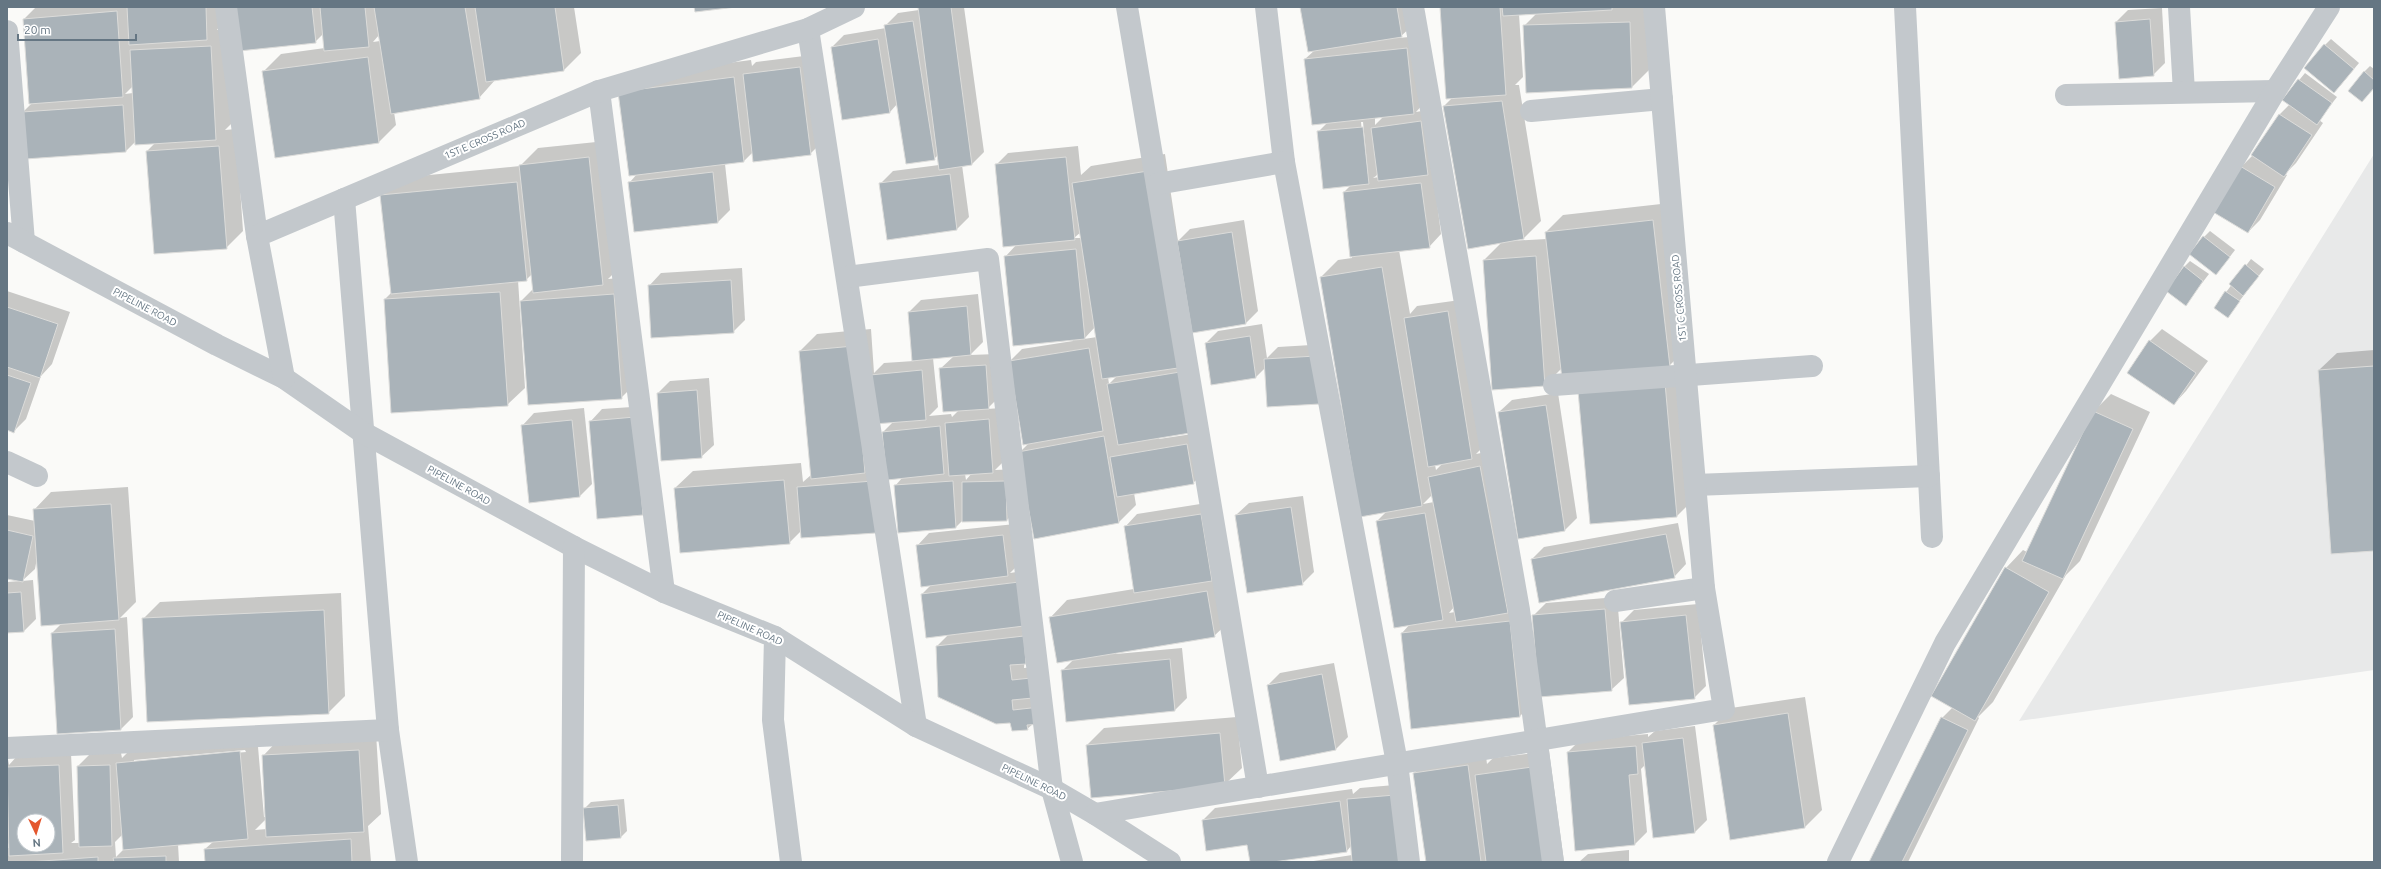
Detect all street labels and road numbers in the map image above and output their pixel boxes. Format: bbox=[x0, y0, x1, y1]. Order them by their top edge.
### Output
street label: 1ST E CROSS ROAD bbox=[443, 117, 527, 161]
street label: 1ST C CROSS ROAD bbox=[1670, 254, 1688, 342]
street label: PIPELINE ROAD bbox=[111, 286, 179, 328]
street label: PIPELINE ROAD bbox=[426, 463, 492, 507]
street label: PIPELINE ROAD bbox=[716, 609, 784, 647]
street label: PIPELINE ROAD bbox=[1000, 762, 1068, 802]

